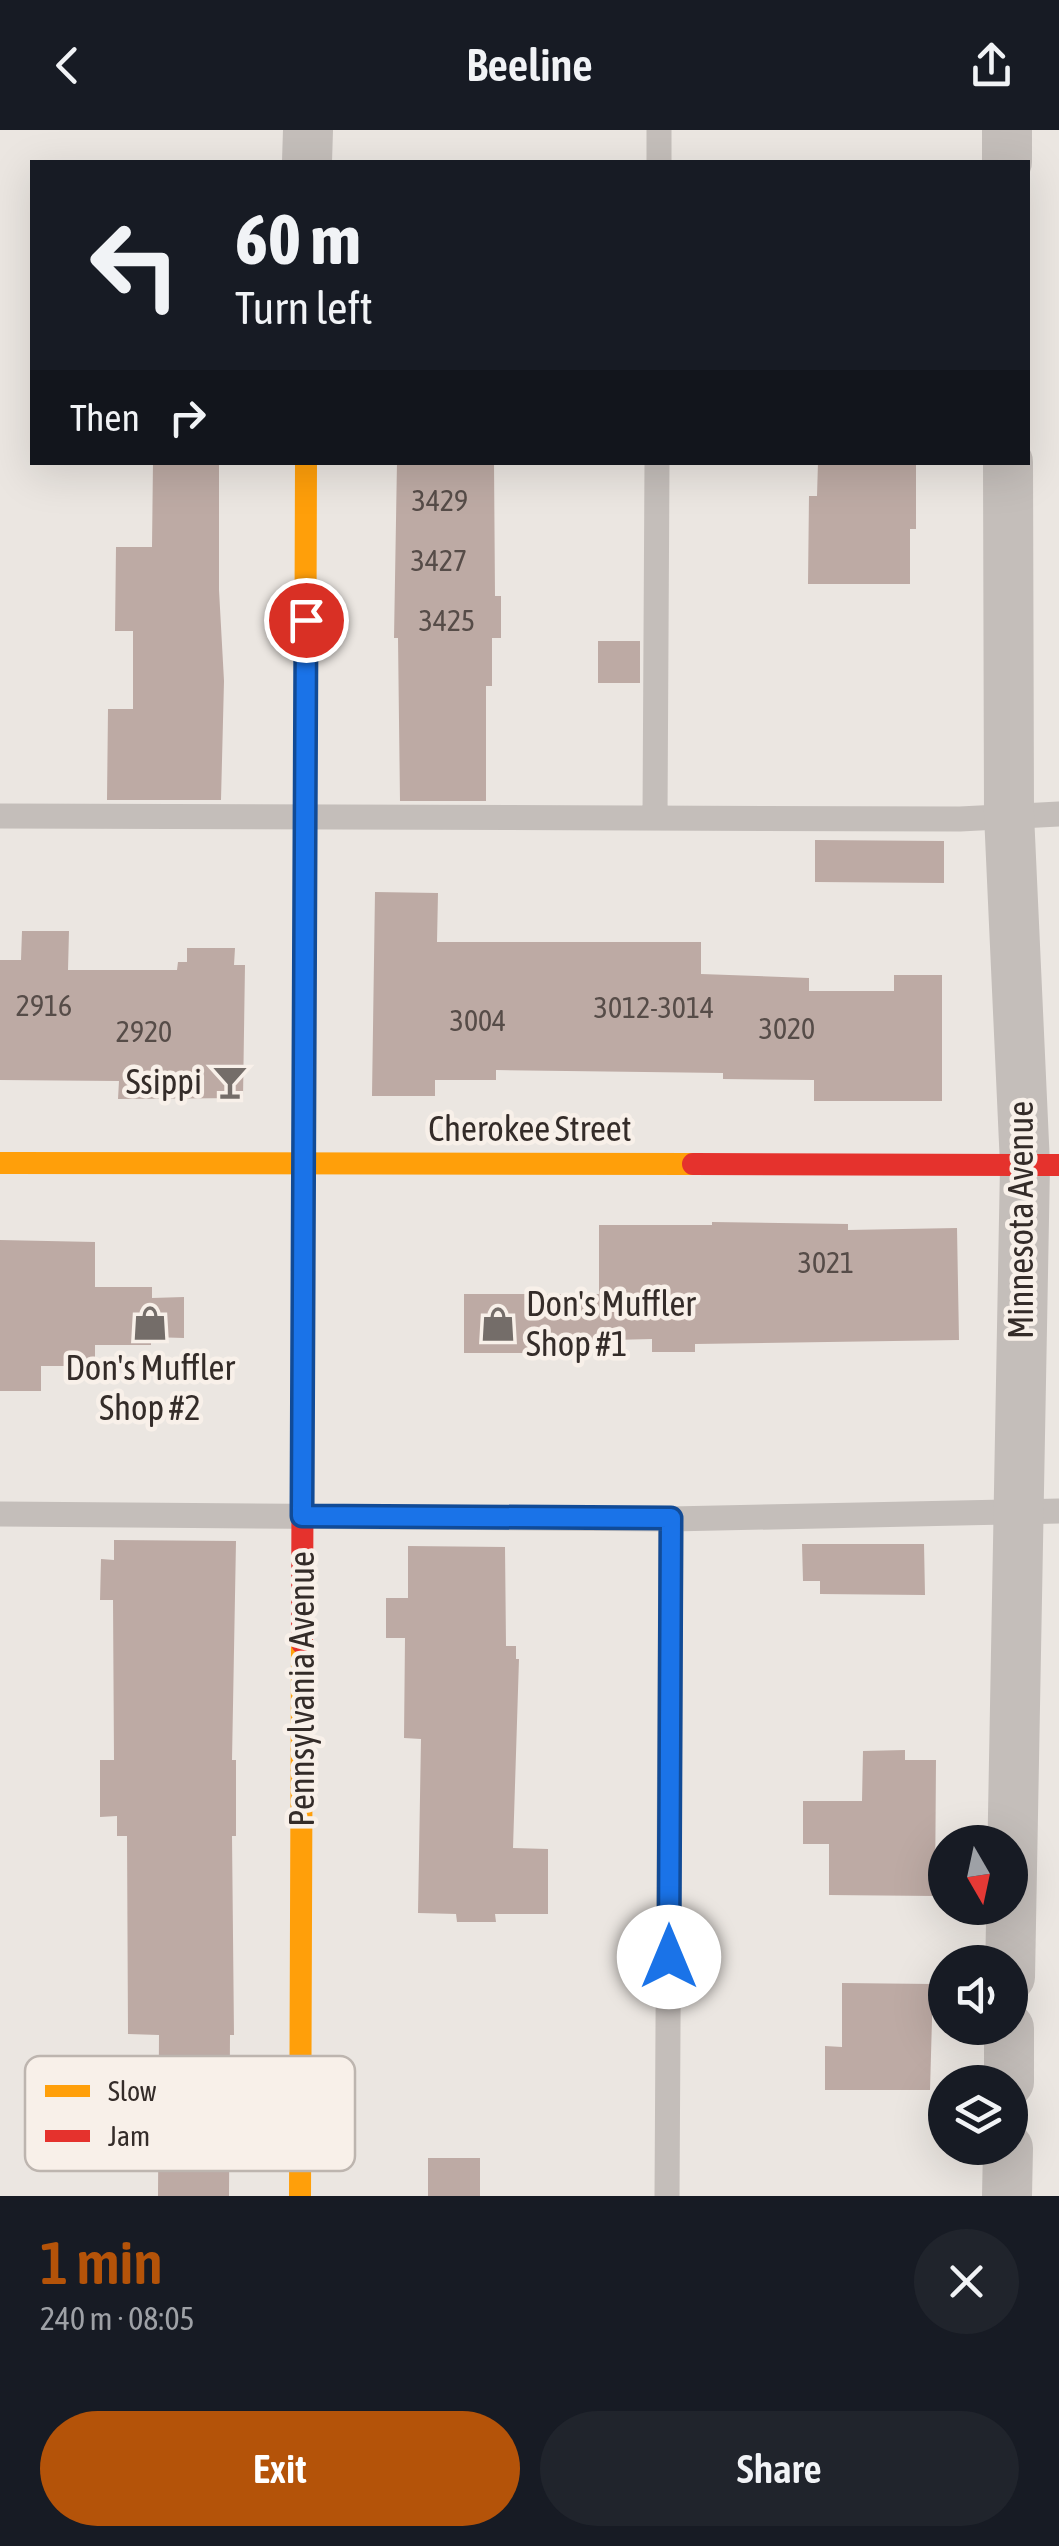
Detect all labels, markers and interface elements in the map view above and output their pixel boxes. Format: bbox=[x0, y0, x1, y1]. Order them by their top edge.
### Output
icon: back bbox=[40, 38, 95, 93]
icon: share bbox=[964, 38, 1019, 93]
text: Beeline bbox=[466, 39, 593, 91]
text: 60 m bbox=[235, 199, 361, 279]
icon: left bbox=[70, 200, 200, 330]
text: Turn left bbox=[235, 282, 373, 334]
icon: right bbox=[160, 390, 215, 445]
text: Then bbox=[70, 396, 140, 439]
house number: 3429 bbox=[412, 483, 468, 517]
house number: 3427 bbox=[411, 543, 467, 577]
pin bbox=[264, 578, 349, 663]
icon: arrive bbox=[279, 593, 334, 648]
house number: 3425 bbox=[419, 603, 475, 637]
house number: 2916 bbox=[16, 988, 72, 1022]
house number: 3012-3014 bbox=[594, 990, 714, 1024]
house number: 3004 bbox=[450, 1003, 506, 1037]
house number: 3020 bbox=[759, 1011, 815, 1045]
house number: 2920 bbox=[116, 1014, 172, 1048]
place label: Ssippi bbox=[126, 1061, 202, 1101]
bar icon: Ssippi bbox=[211, 1063, 249, 1101]
street label: Minnesota Avenue bbox=[1000, 1101, 1040, 1339]
street label: Cherokee Street bbox=[428, 1108, 632, 1148]
house number: 3021 bbox=[798, 1245, 854, 1279]
place label: Don's Muffler Shop #1 bbox=[526, 1283, 696, 1363]
shop icon: Don's Muffler Shop #2 bbox=[131, 1304, 169, 1342]
shop icon: Don's Muffler Shop #1 bbox=[479, 1305, 517, 1343]
place label: Don's Muffler Shop #2 bbox=[65, 1347, 236, 1427]
street label: Pennsylvania Avenue bbox=[281, 1551, 321, 1827]
north arrow bbox=[928, 1825, 1028, 1925]
map controls bbox=[928, 1825, 1028, 2165]
position arrow bbox=[617, 1905, 721, 2009]
button: sound bbox=[928, 1945, 1028, 2045]
legend bbox=[25, 2056, 355, 2171]
button: layers bbox=[928, 2065, 1028, 2165]
text: Slow bbox=[108, 2075, 157, 2107]
text: Jam bbox=[108, 2120, 150, 2152]
text: 1 min bbox=[40, 2228, 163, 2297]
button: close bbox=[914, 2229, 1019, 2334]
text: 240 m · 08:05 bbox=[40, 2300, 195, 2337]
button: Exit bbox=[40, 2411, 520, 2526]
button: Share bbox=[540, 2411, 1019, 2526]

